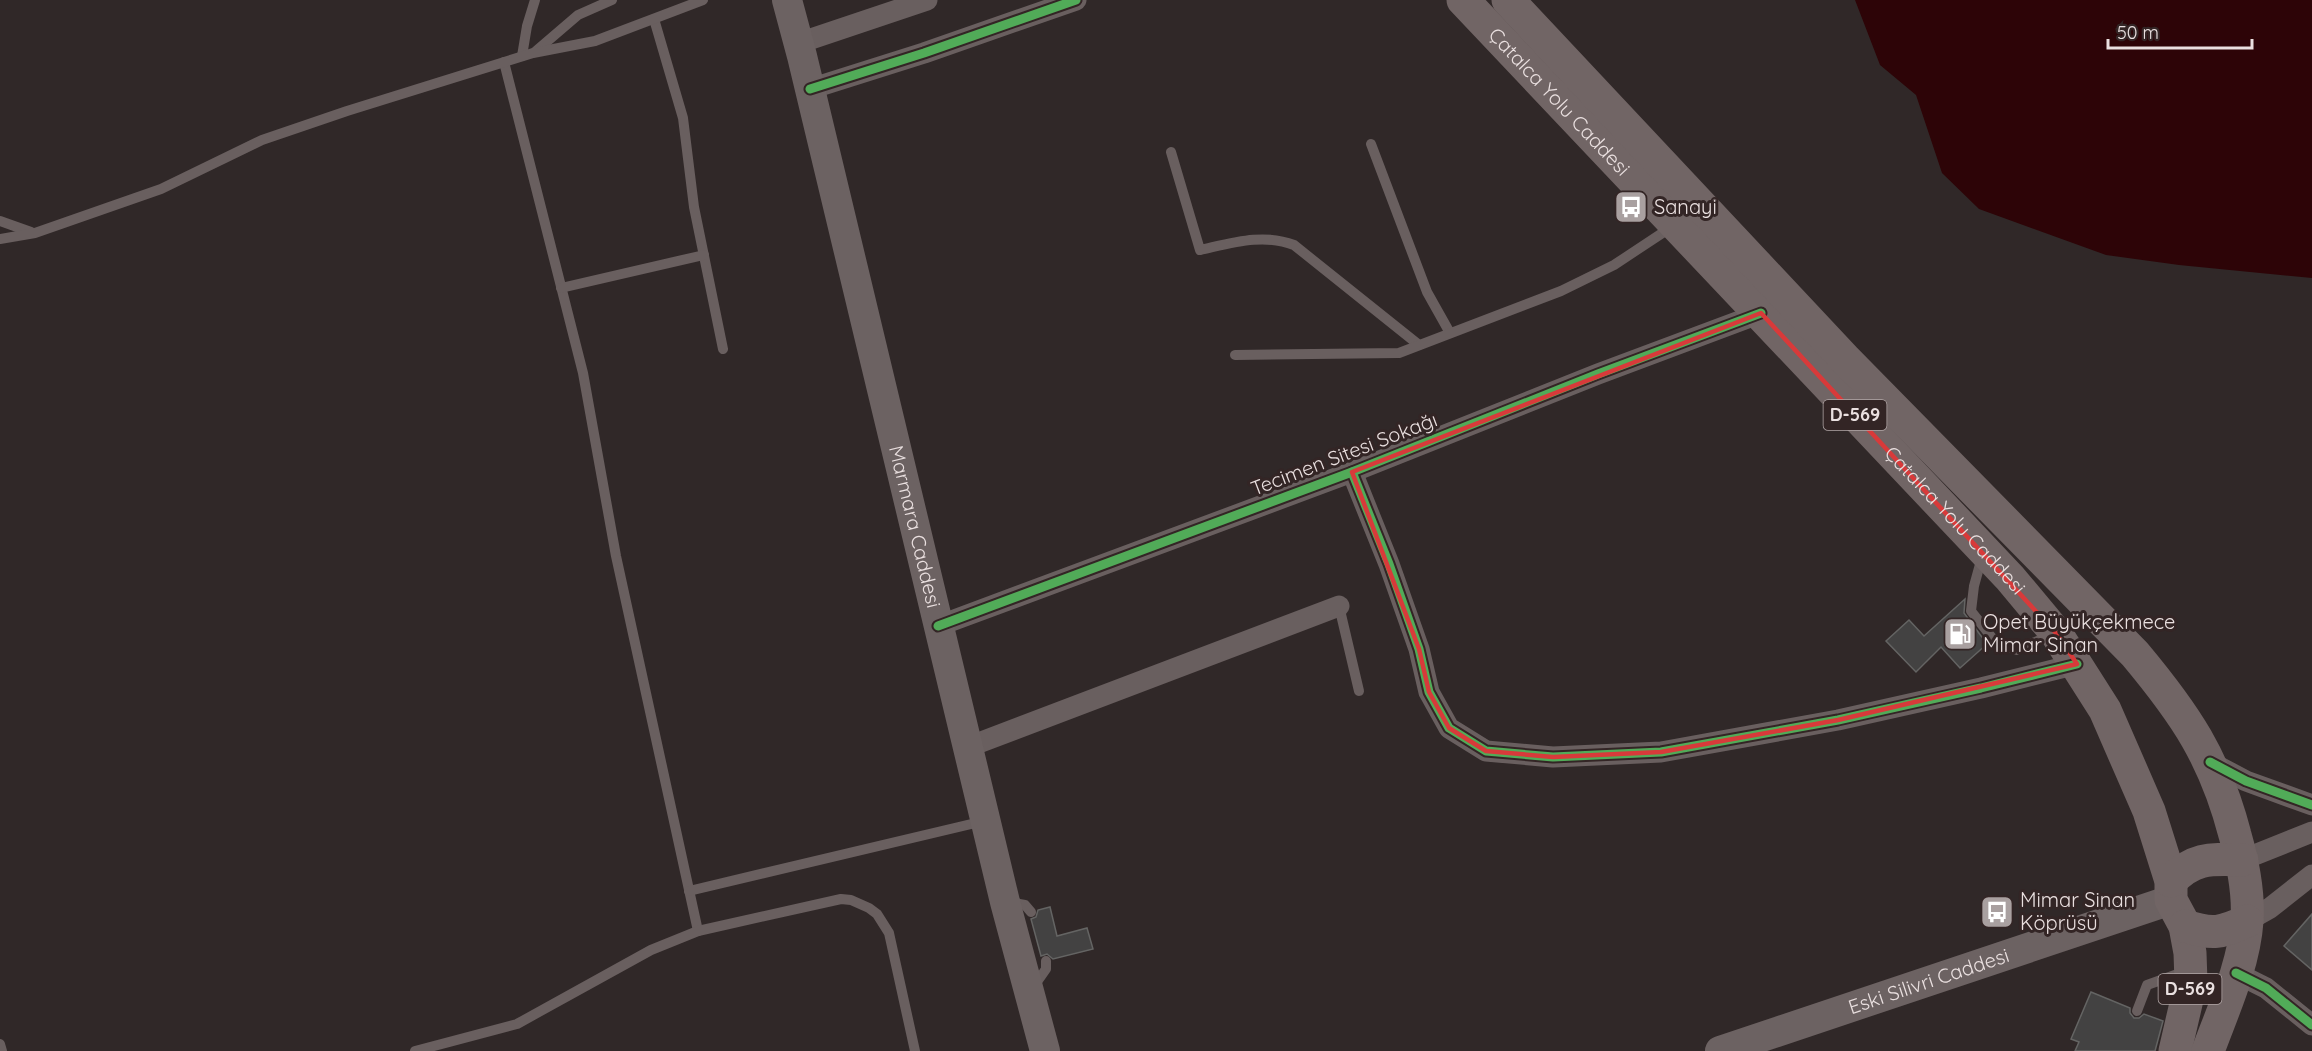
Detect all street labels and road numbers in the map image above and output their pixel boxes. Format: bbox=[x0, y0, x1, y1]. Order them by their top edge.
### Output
street label: Çatalca Yolu Caddesi bbox=[1484, 22, 1636, 181]
road number: D-569 bbox=[1824, 400, 1886, 430]
street label: Tecimen Sitesi Sokağı bbox=[1247, 406, 1441, 501]
street label: Çatalca Yolu Caddesi bbox=[1880, 440, 2031, 599]
street label: Marmara Caddesi bbox=[884, 443, 947, 610]
street label: Eski Silivri Caddesi bbox=[1845, 942, 2012, 1019]
road number: D-569 bbox=[2158, 974, 2222, 1004]

